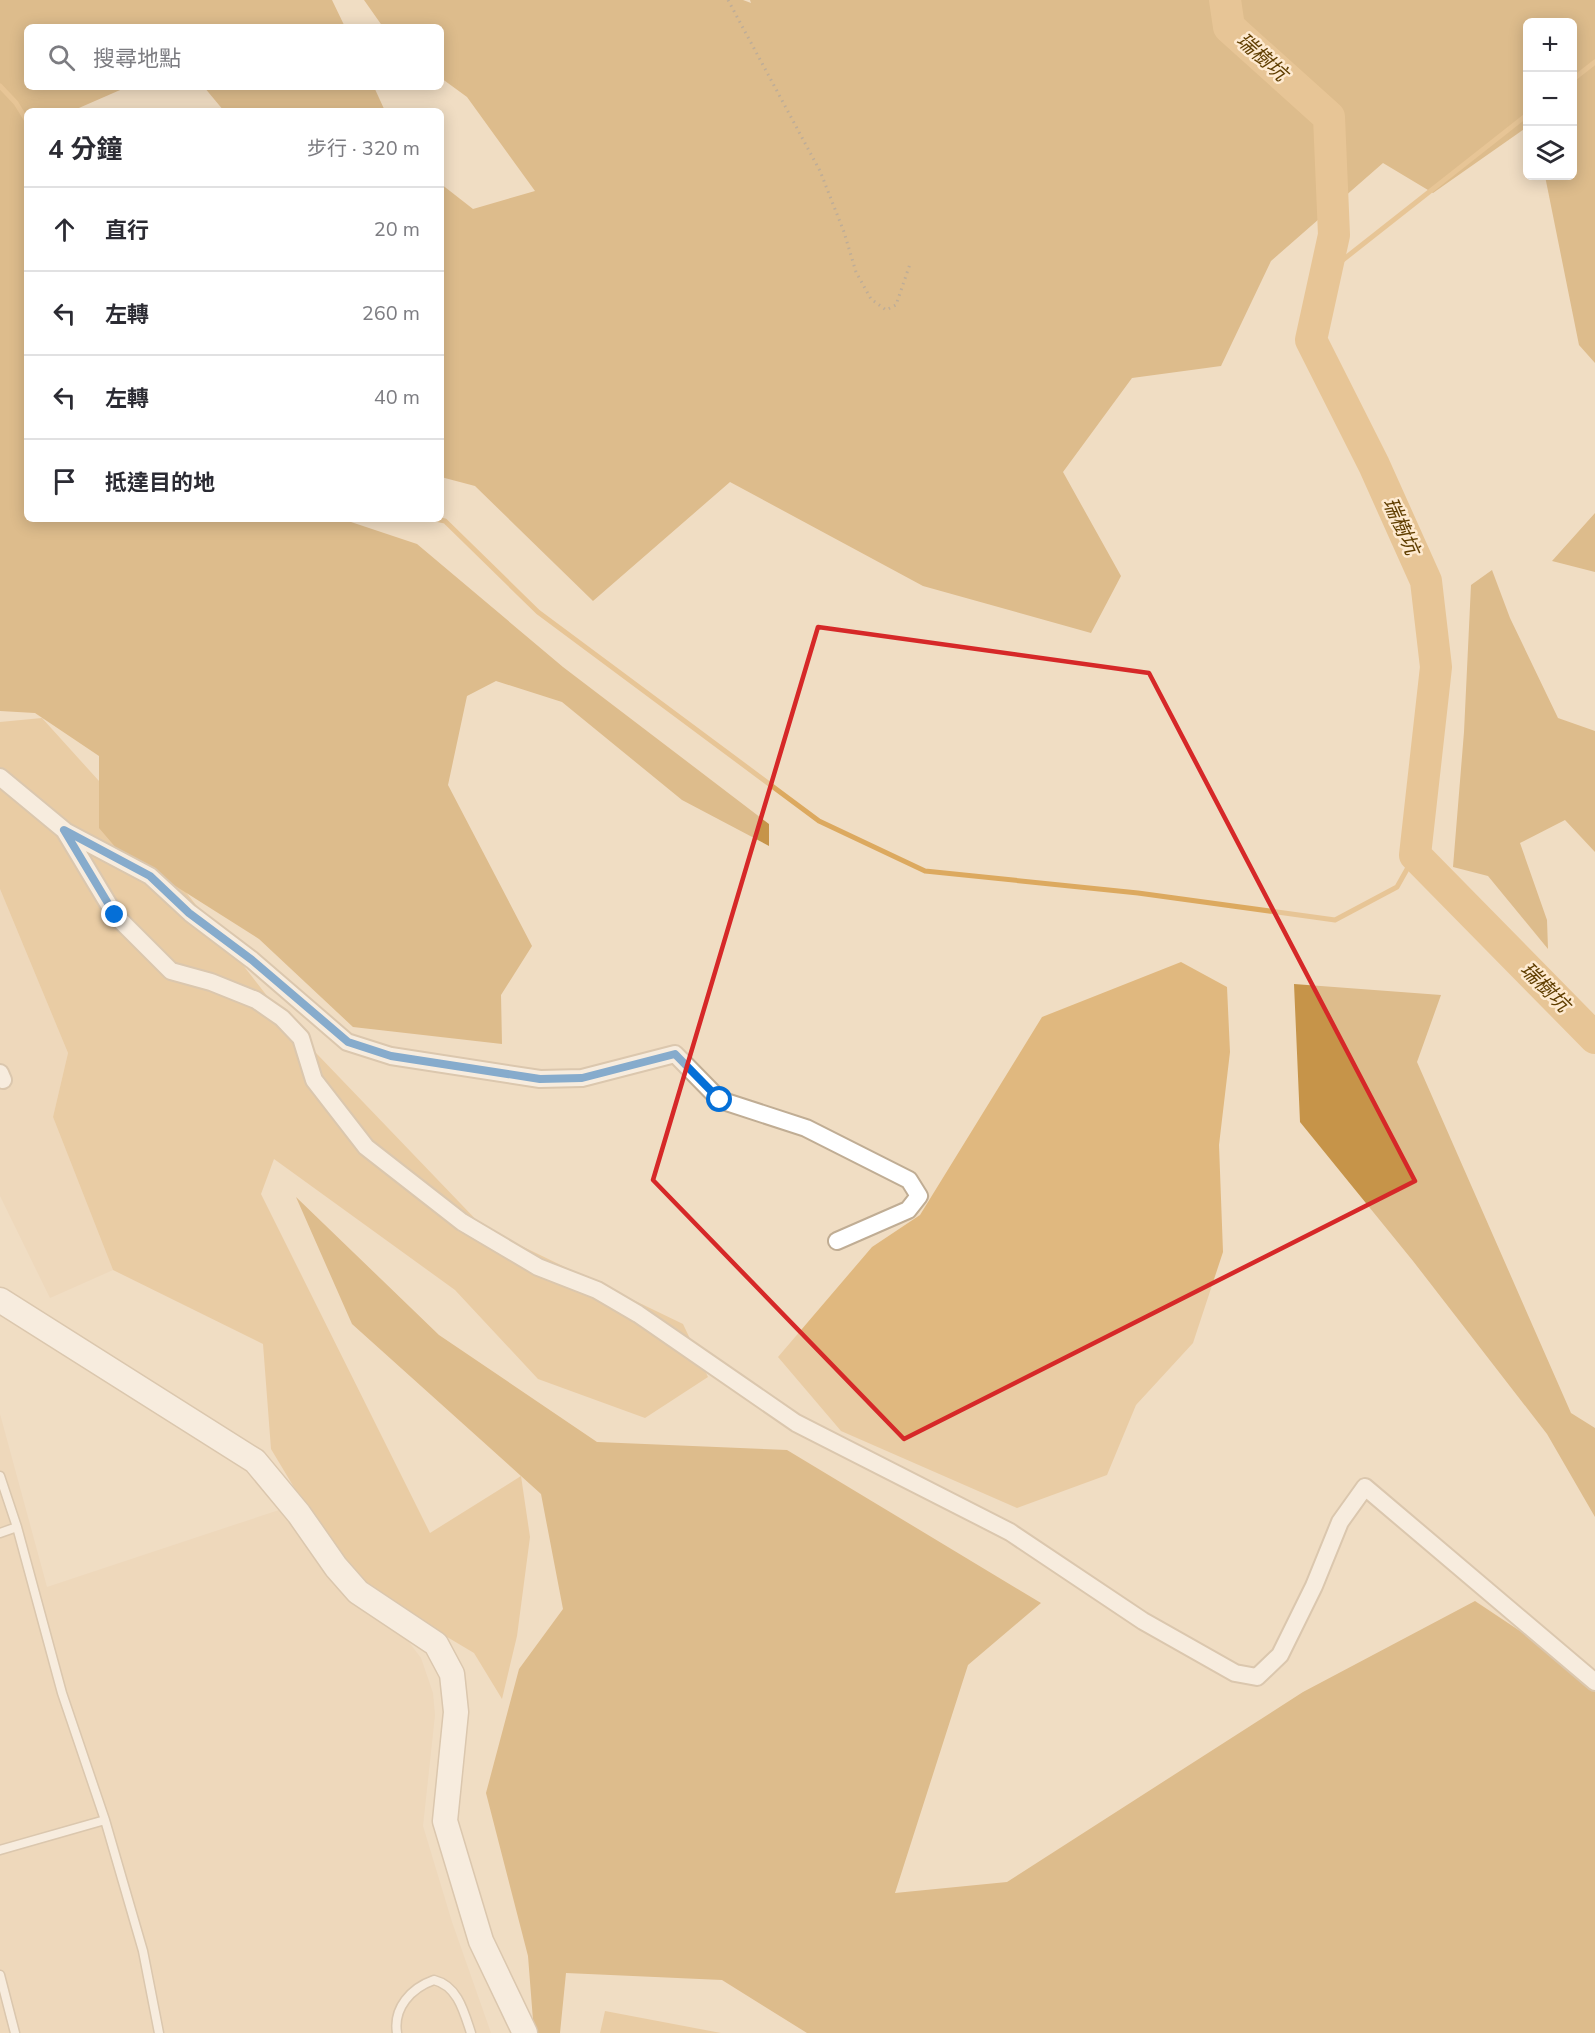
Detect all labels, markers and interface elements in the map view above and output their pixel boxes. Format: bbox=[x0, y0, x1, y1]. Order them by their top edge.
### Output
map controls bbox=[1523, 18, 1577, 180]
button: + bbox=[1523, 18, 1577, 72]
search box bbox=[24, 24, 444, 90]
water label: 瑞樹坑 bbox=[1231, 27, 1296, 89]
icon: search bbox=[45, 41, 78, 74]
text: 搜尋地點 bbox=[93, 44, 181, 74]
button: − bbox=[1523, 72, 1577, 126]
button: layers bbox=[1523, 126, 1577, 180]
text: 4 分鐘 bbox=[48, 132, 123, 167]
text: 步行 · 320 m bbox=[307, 135, 420, 162]
icon: ahead bbox=[48, 213, 81, 246]
text: 直行 bbox=[105, 216, 149, 246]
text: 20 m bbox=[374, 216, 420, 243]
icon: left bbox=[48, 297, 81, 330]
text: 左轉 bbox=[105, 300, 149, 330]
text: 260 m bbox=[362, 300, 420, 327]
icon: left bbox=[48, 381, 81, 414]
text: 左轉 bbox=[105, 384, 149, 414]
text: 40 m bbox=[374, 384, 420, 411]
icon: arrive bbox=[48, 465, 81, 498]
text: 抵達目的地 bbox=[105, 468, 215, 498]
water label: 瑞樹坑 bbox=[1376, 493, 1427, 562]
route end bbox=[101, 901, 127, 927]
water label: 瑞樹坑 bbox=[1514, 956, 1578, 1020]
route start bbox=[706, 1086, 732, 1112]

